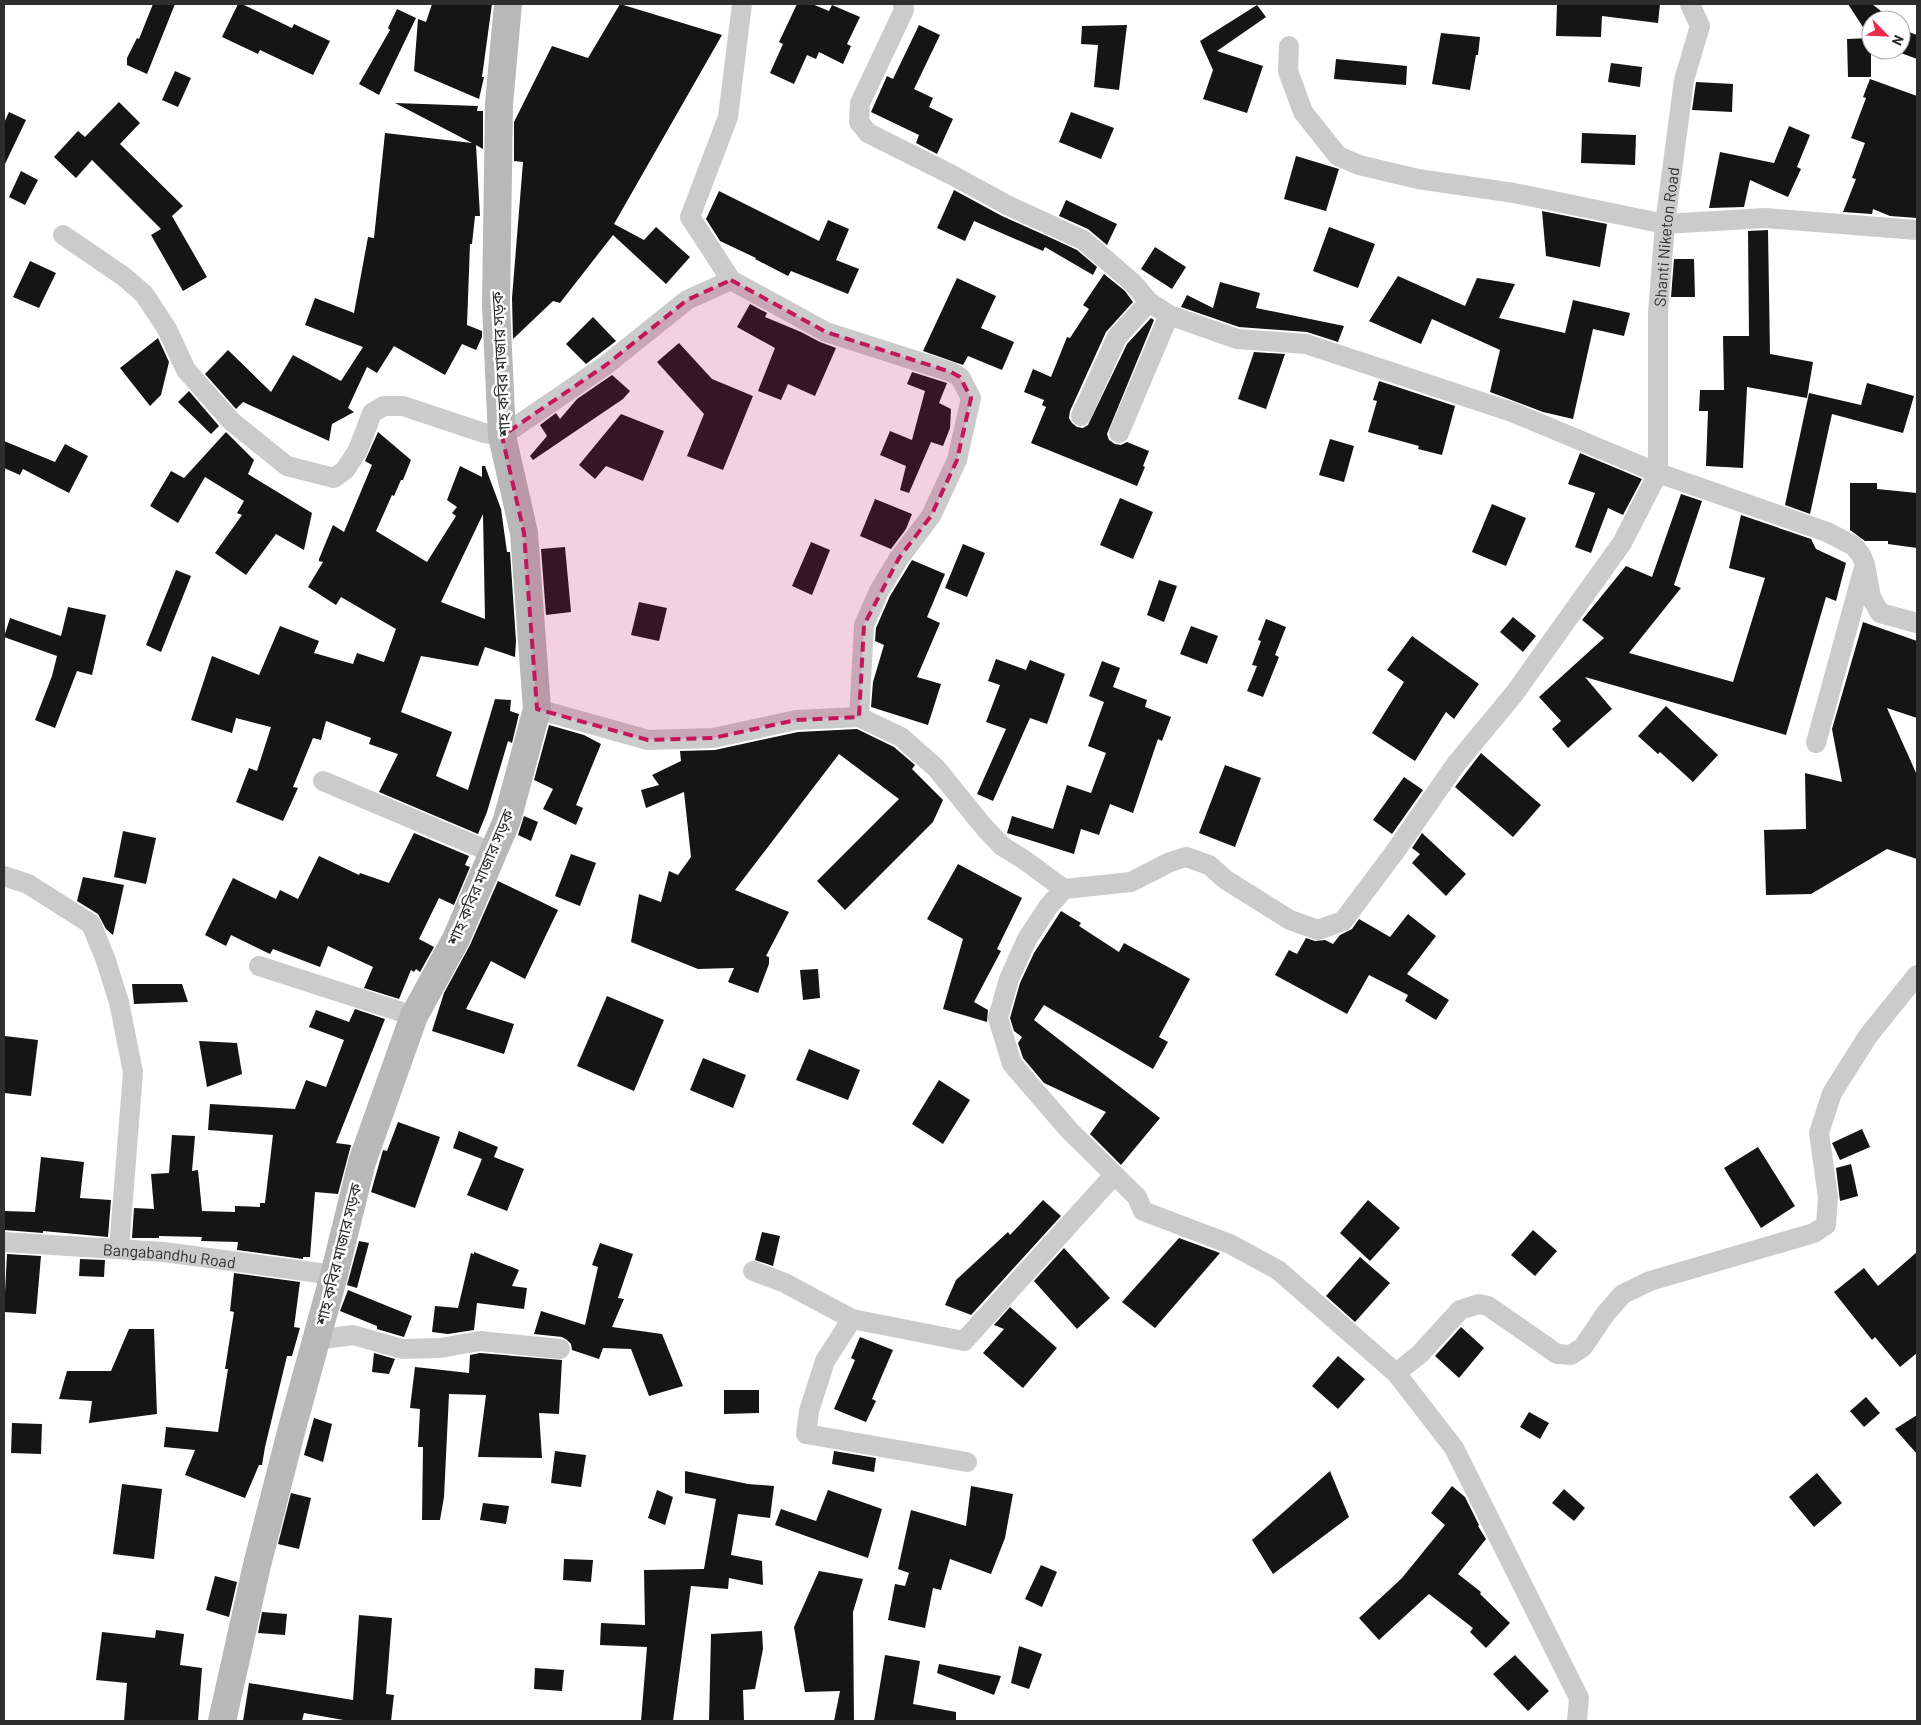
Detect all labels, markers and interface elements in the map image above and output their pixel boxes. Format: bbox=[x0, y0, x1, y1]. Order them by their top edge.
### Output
north arrow bbox=[1861, 10, 1911, 60]
text: N bbox=[1889, 33, 1908, 48]
street label: Shanti Niketon Road bbox=[1649, 166, 1682, 308]
street label: শাহ কবির মাজার সড়ক bbox=[487, 290, 513, 438]
street label: শাহ কবির মাজার সড়ক bbox=[442, 805, 518, 949]
street label: শাহ কবির মাজার সড়ক bbox=[311, 1180, 365, 1328]
street label: Bangabandhu Road bbox=[102, 1239, 237, 1271]

